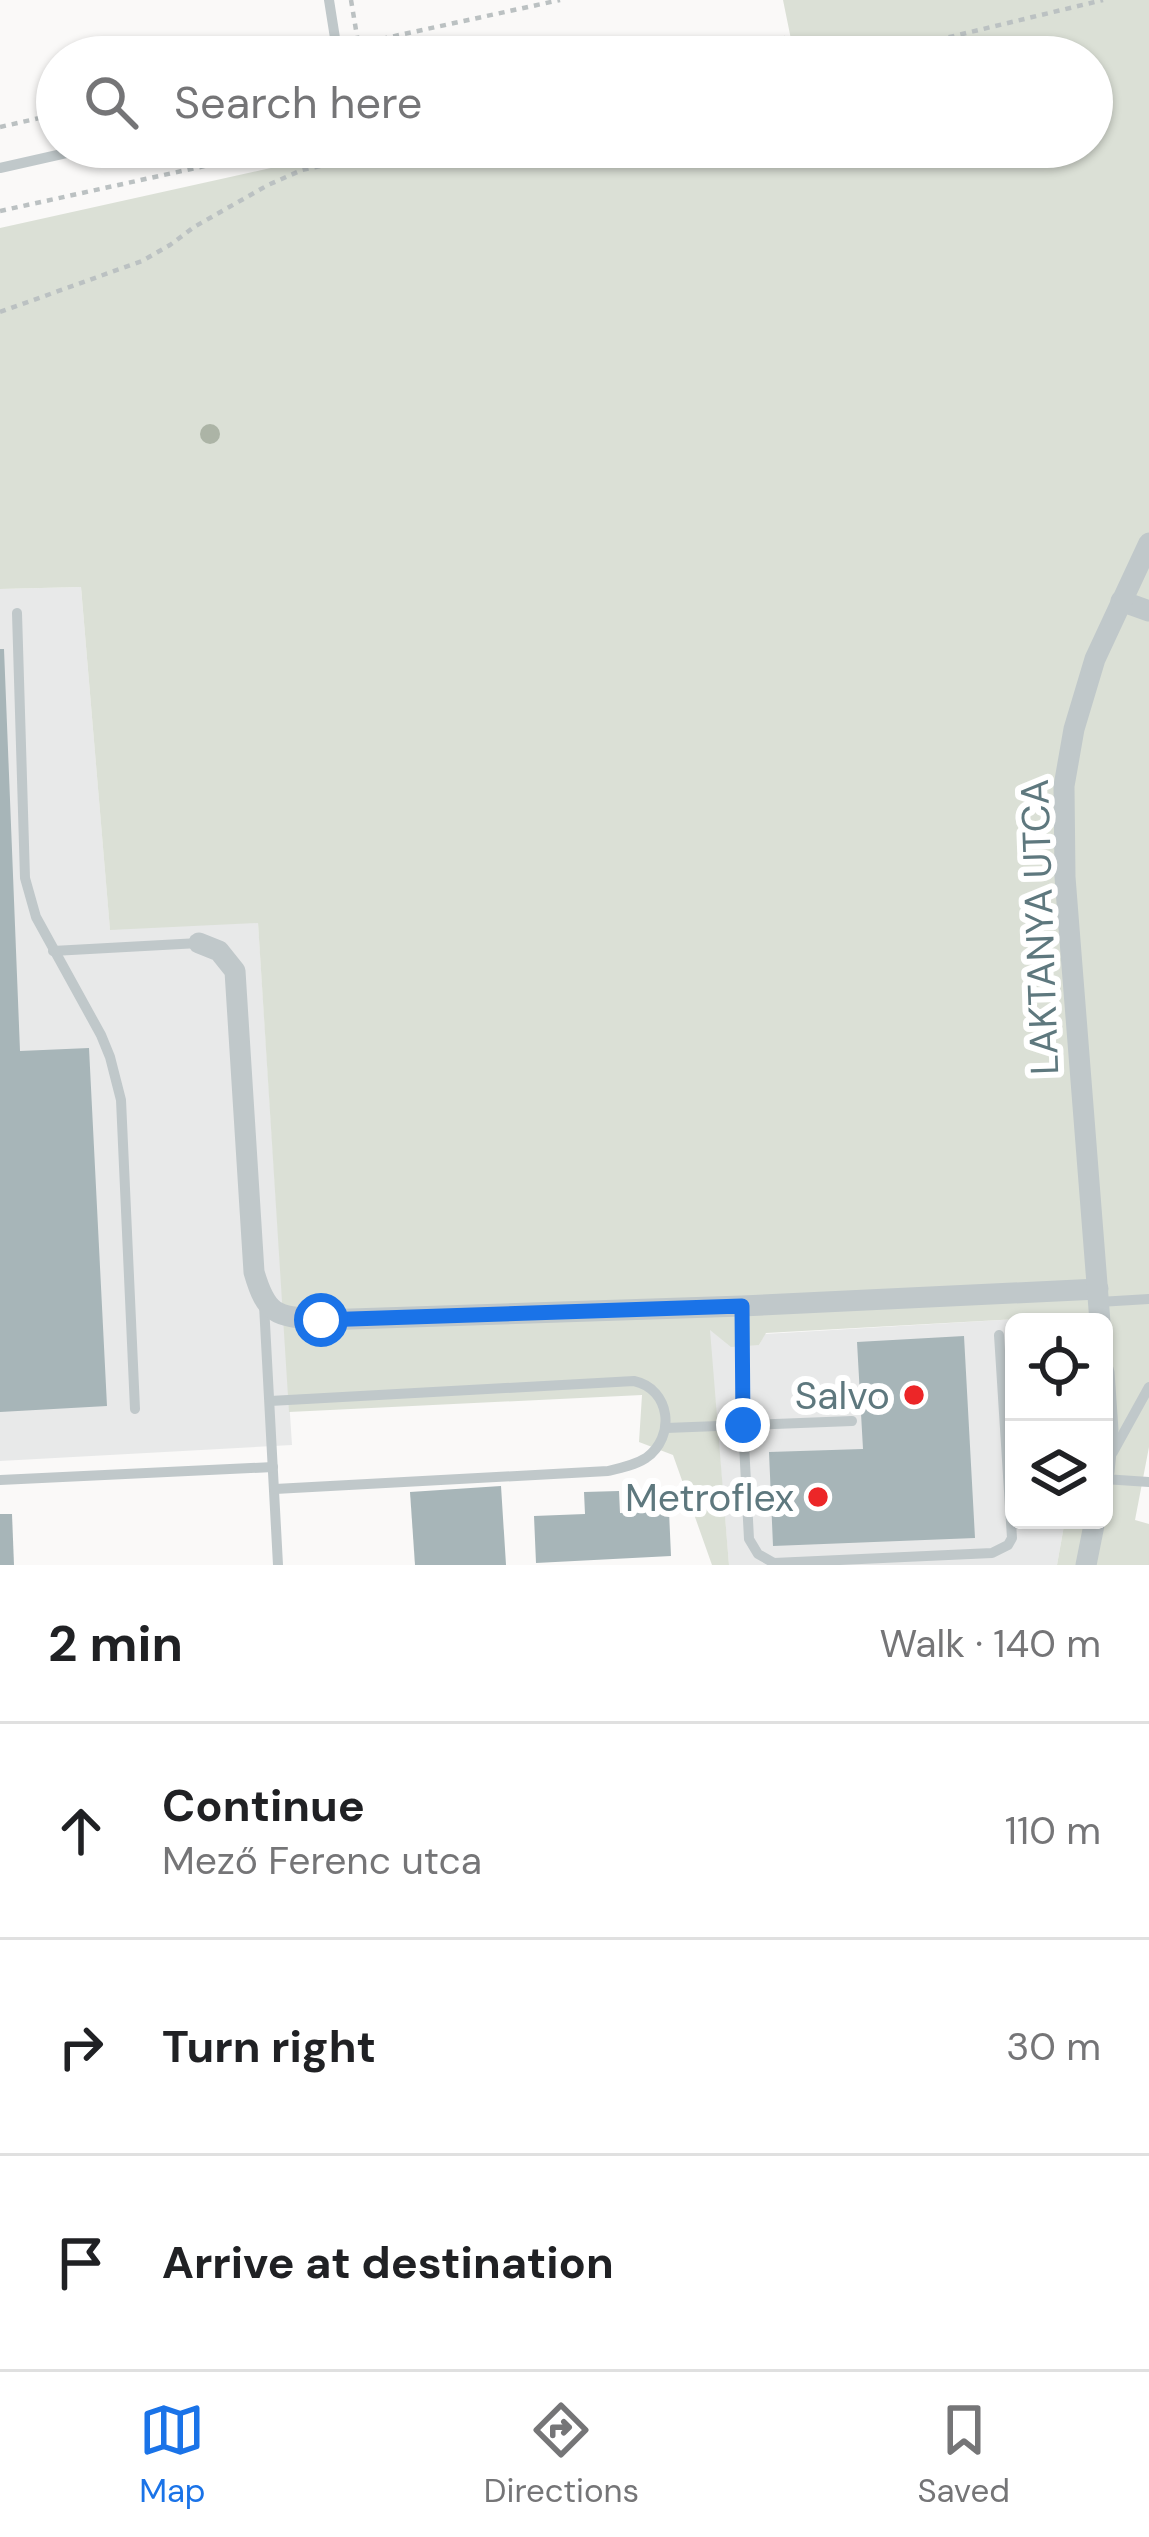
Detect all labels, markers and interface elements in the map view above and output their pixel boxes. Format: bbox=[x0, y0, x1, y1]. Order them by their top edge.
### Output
search box bbox=[36, 36, 1113, 168]
icon: search bbox=[78, 69, 144, 135]
text: Search here bbox=[174, 73, 422, 132]
street label: LAKTANYA UTCA bbox=[1009, 778, 1070, 1076]
route start bbox=[294, 1293, 348, 1347]
map controls bbox=[1005, 1313, 1113, 1529]
button: locate bbox=[1005, 1313, 1113, 1421]
place label: Salvo bbox=[795, 1370, 890, 1421]
marker: Salvo bbox=[901, 1382, 927, 1408]
route end bbox=[716, 1398, 770, 1452]
button: layers bbox=[1005, 1421, 1113, 1529]
place label: Metroflex bbox=[625, 1472, 794, 1523]
marker: Metroflex bbox=[805, 1484, 831, 1510]
text: 2 min bbox=[48, 1610, 183, 1677]
text: Walk · 140 m bbox=[879, 1618, 1101, 1669]
text: Continue bbox=[162, 1776, 365, 1835]
icon: ahead bbox=[48, 1798, 114, 1864]
text: 110 m bbox=[1005, 1805, 1101, 1856]
text: Mező Ferenc utca bbox=[162, 1835, 482, 1886]
icon: right bbox=[48, 2014, 114, 2080]
text: Turn right bbox=[162, 2017, 376, 2076]
text: 30 m bbox=[1006, 2021, 1101, 2072]
icon: arrive bbox=[48, 2230, 114, 2296]
text: Arrive at destination bbox=[162, 2233, 614, 2292]
tab: Map bbox=[139, 2397, 206, 2512]
tab: Directions bbox=[484, 2397, 639, 2512]
tab: Saved bbox=[917, 2397, 1010, 2512]

